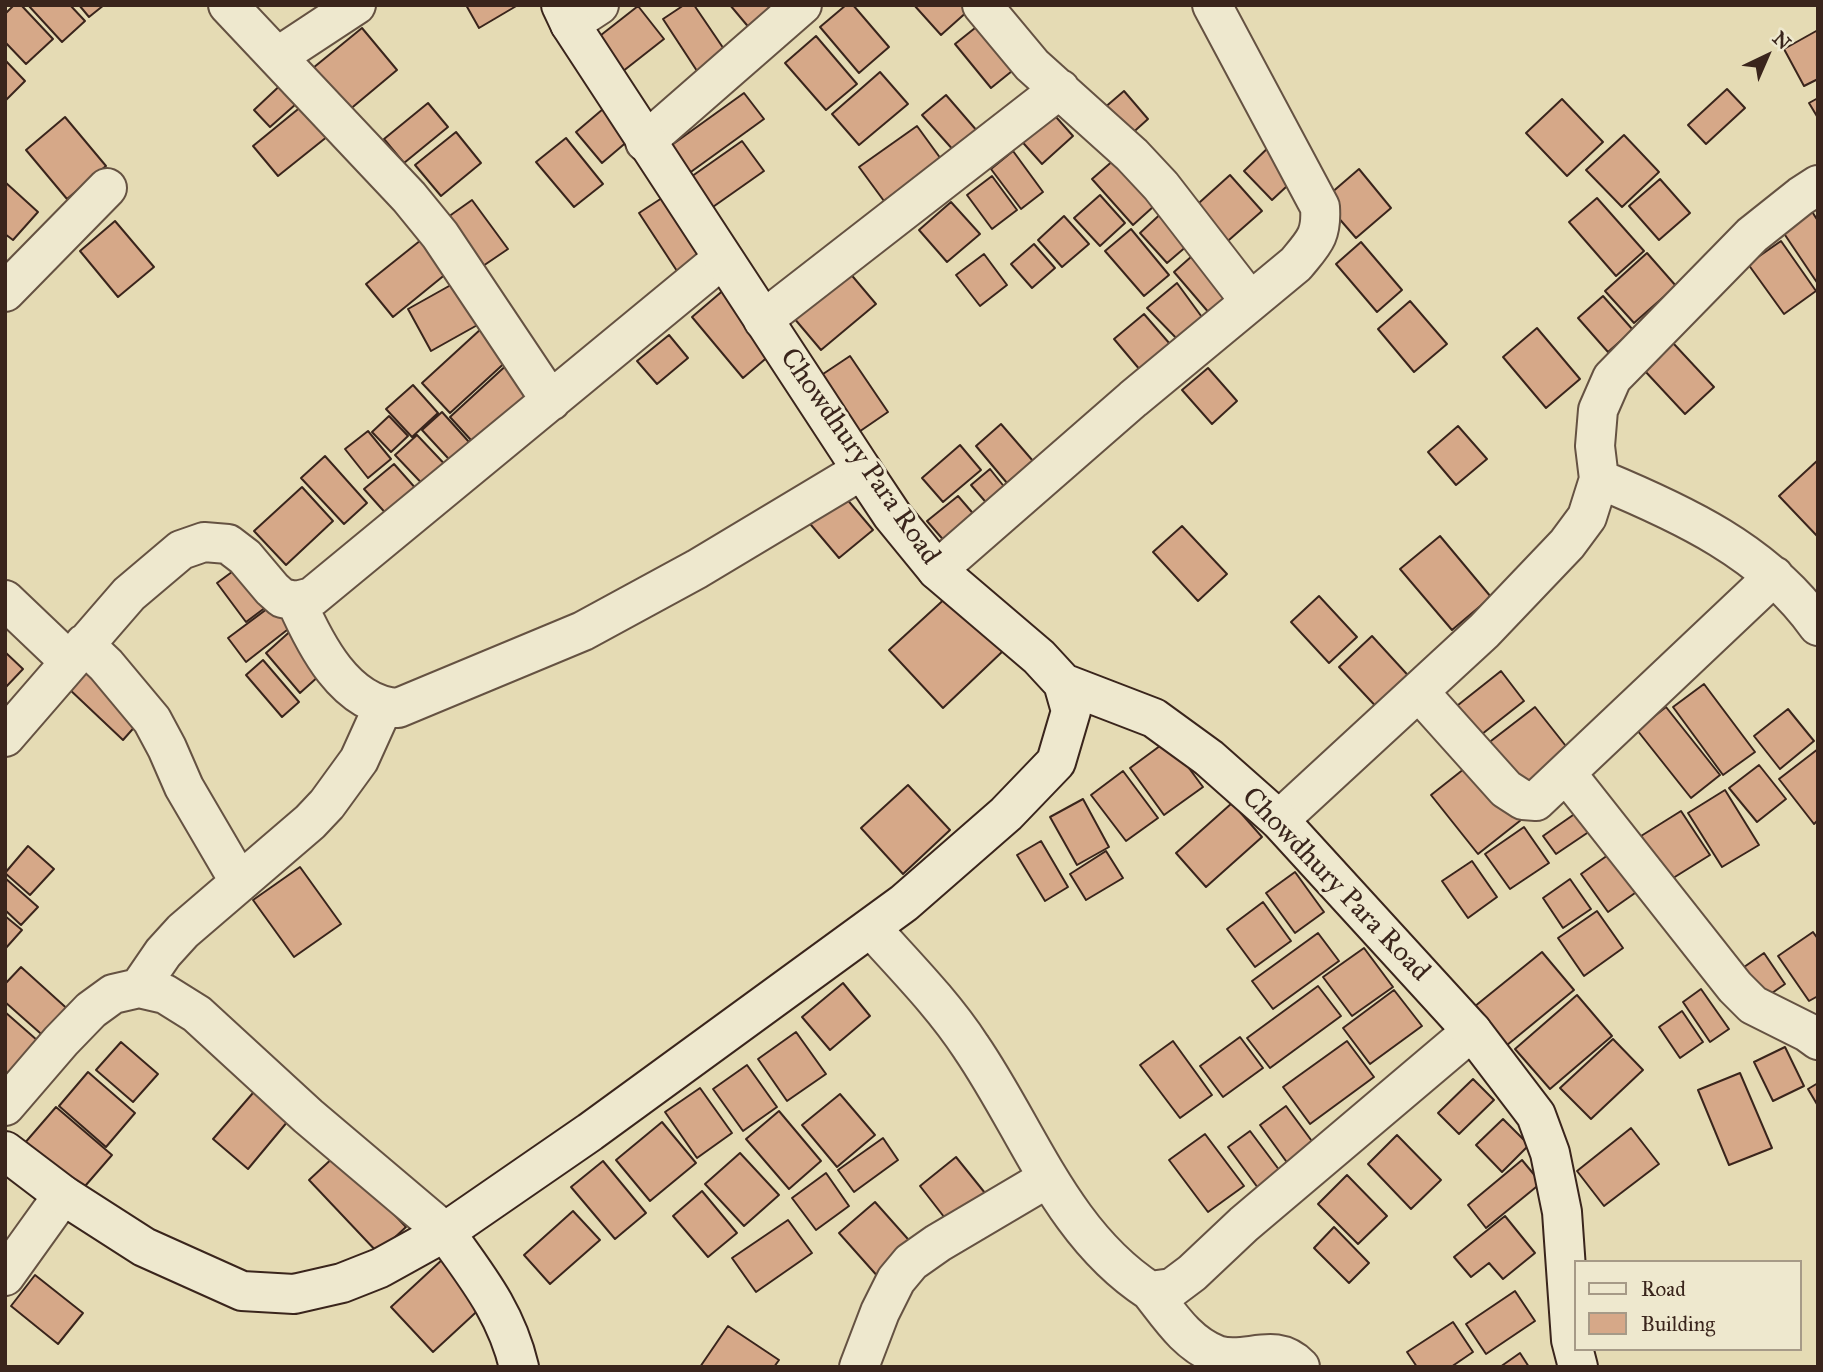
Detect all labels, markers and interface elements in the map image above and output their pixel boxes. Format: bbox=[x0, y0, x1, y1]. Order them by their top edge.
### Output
north arrow bbox=[1732, 21, 1802, 91]
text: N bbox=[1768, 27, 1796, 54]
street label: Chowdhury Para Road bbox=[772, 342, 946, 572]
street label: Chowdhury Para Road bbox=[1234, 781, 1436, 989]
legend bbox=[1574, 1260, 1802, 1351]
text: Road bbox=[1641, 1276, 1686, 1302]
text: Building bbox=[1641, 1311, 1715, 1337]

